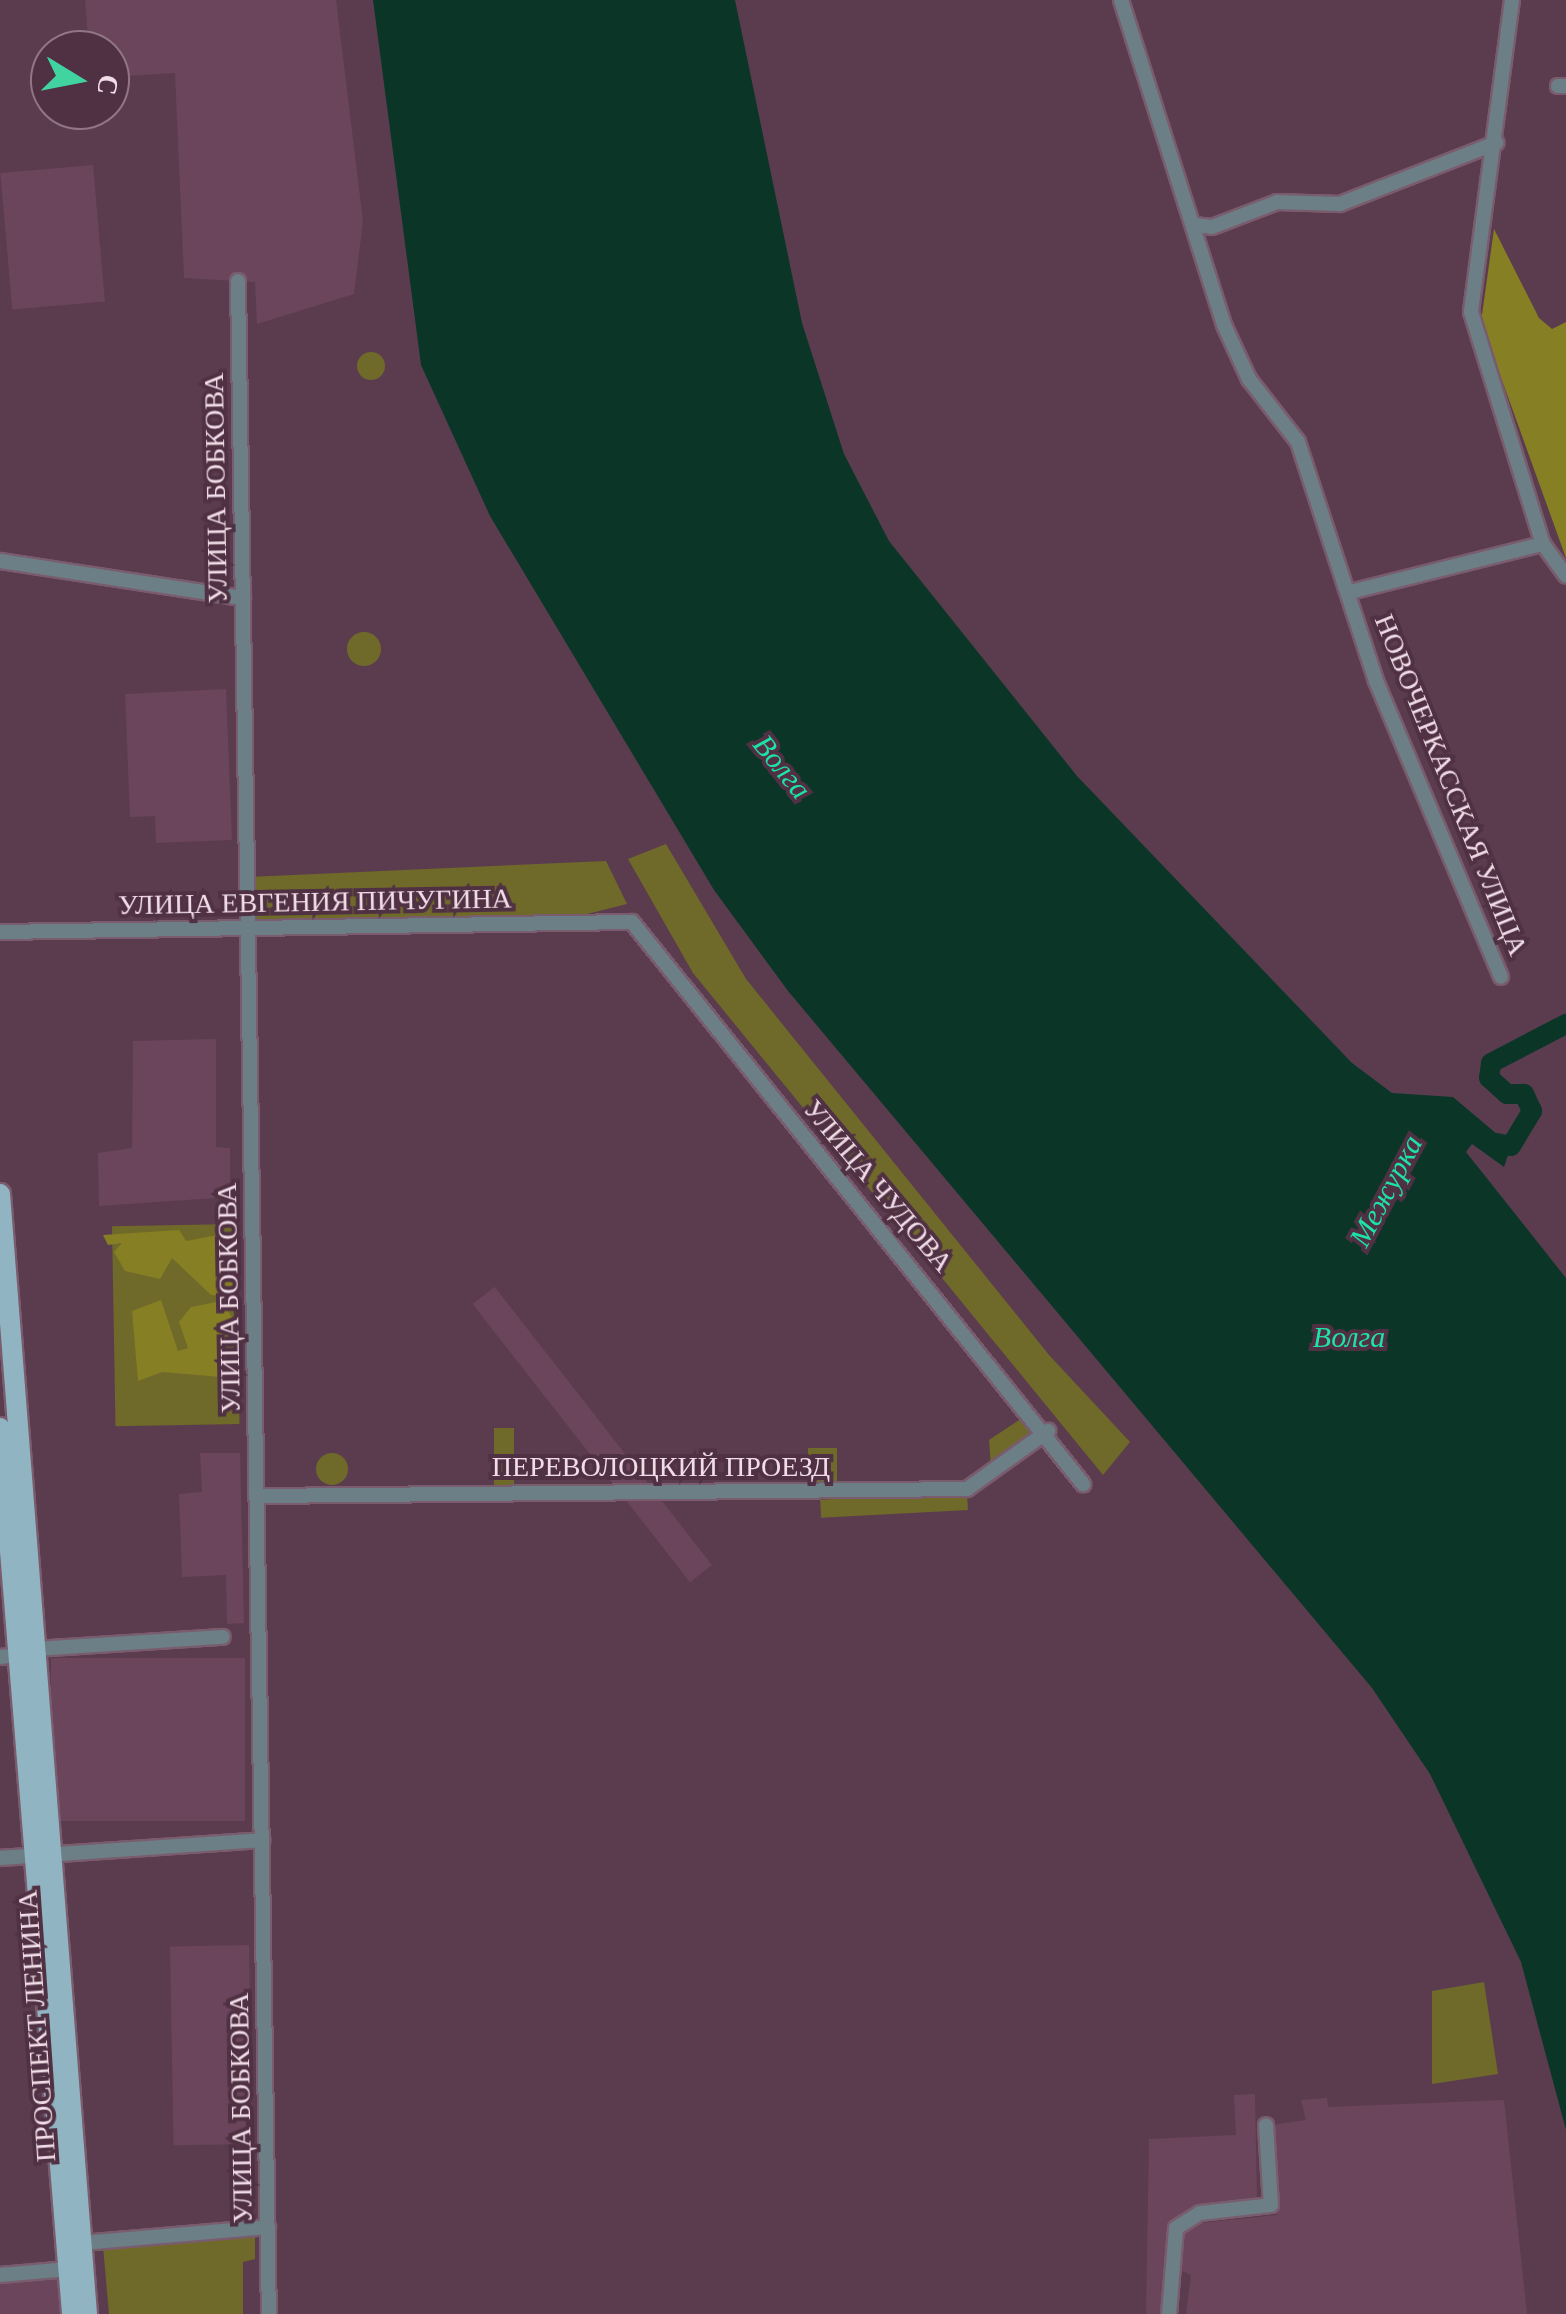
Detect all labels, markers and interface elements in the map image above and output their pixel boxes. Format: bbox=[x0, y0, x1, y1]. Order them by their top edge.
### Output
north arrow bbox=[30, 30, 130, 130]
text: С bbox=[91, 72, 125, 98]
street label: УЛИЦА БОБКОВА bbox=[197, 372, 235, 604]
street label: НОВОЧЕРКАССКАЯ УЛИЦА bbox=[1367, 609, 1535, 961]
water label: Волга bbox=[745, 728, 819, 806]
street label: УЛИЦА ЕВГЕНИЯ ПИЧУГИНА bbox=[118, 882, 512, 922]
street label: УЛИЦА ЧУДОВА bbox=[796, 1093, 960, 1279]
water label: Межурка bbox=[1342, 1129, 1430, 1253]
street label: УЛИЦА БОБКОВА bbox=[210, 1182, 248, 1414]
water label: Волга bbox=[1313, 1319, 1385, 1355]
street label: ПЕРЕВОЛОЦКИЙ ПРОЕЗД bbox=[492, 1450, 830, 1484]
street label: ПРОСПЕКТ ЛЕНИНА bbox=[11, 1889, 63, 2163]
street label: УЛИЦА БОБКОВА bbox=[222, 1992, 260, 2224]

